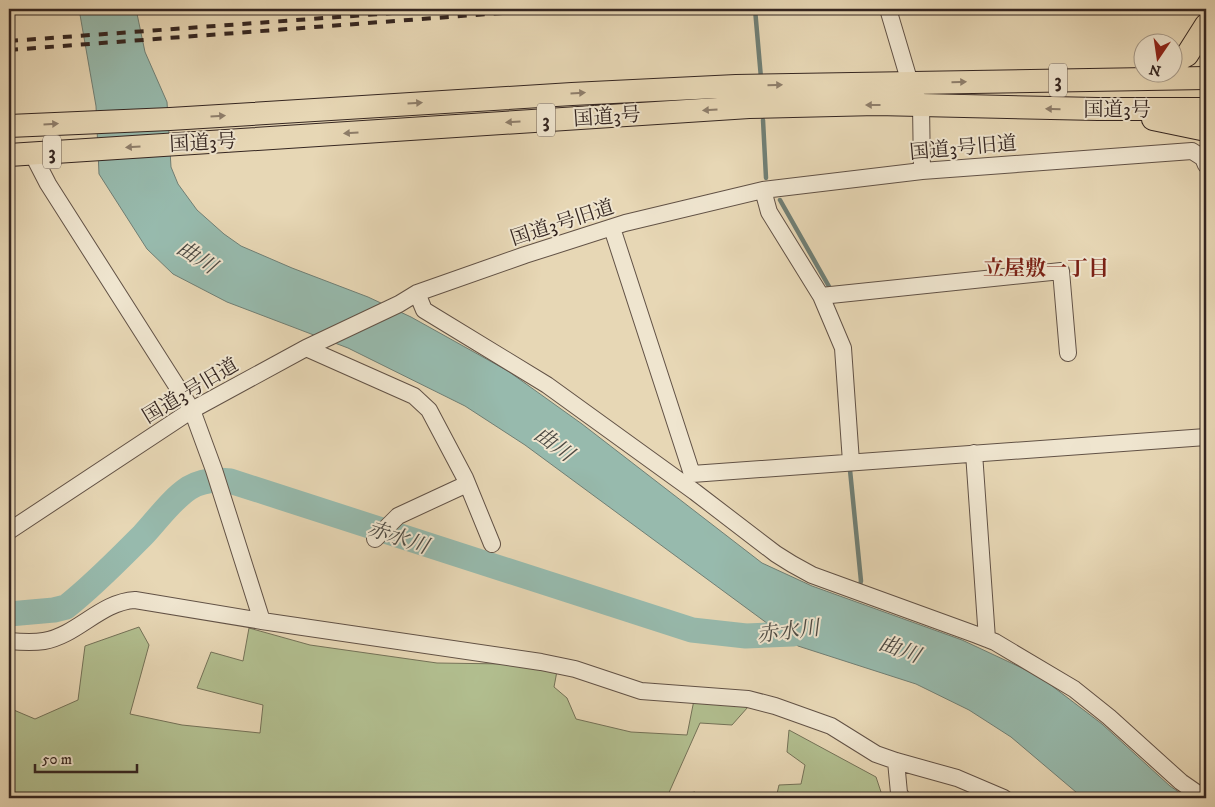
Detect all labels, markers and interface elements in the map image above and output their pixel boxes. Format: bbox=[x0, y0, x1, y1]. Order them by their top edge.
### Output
north arrow bbox=[1132, 32, 1182, 82]
text: N bbox=[1147, 60, 1163, 80]
road number: 3 bbox=[1049, 64, 1067, 96]
one-way arrow bbox=[951, 78, 967, 86]
one-way arrow bbox=[767, 81, 783, 89]
one-way arrow bbox=[570, 89, 586, 97]
street label: 国道3号 bbox=[1083, 98, 1151, 123]
one-way arrow bbox=[408, 99, 424, 107]
one-way arrow bbox=[864, 101, 880, 109]
street label: 国道3号 bbox=[573, 103, 642, 132]
road number: 3 bbox=[537, 104, 555, 136]
one-way arrow bbox=[1044, 104, 1060, 112]
one-way arrow bbox=[702, 106, 718, 114]
one-way arrow bbox=[211, 111, 227, 119]
one-way arrow bbox=[44, 119, 60, 127]
one-way arrow bbox=[505, 119, 521, 127]
street label: 国道3号 bbox=[169, 129, 237, 158]
one-way arrow bbox=[343, 130, 359, 138]
street label: 国道3号旧道 bbox=[909, 131, 1018, 166]
road number: 3 bbox=[43, 136, 61, 168]
one-way arrow bbox=[124, 143, 140, 151]
street label: 国道3号旧道 bbox=[507, 195, 617, 252]
water label: 曲川 bbox=[172, 235, 223, 281]
district label: 立屋敷一丁目 bbox=[983, 256, 1109, 282]
street label: 国道3号旧道 bbox=[138, 353, 243, 430]
water label: 曲川 bbox=[529, 422, 580, 469]
water label: 赤水川 bbox=[364, 516, 434, 561]
water label: 赤水川 bbox=[755, 615, 823, 649]
water label: 曲川 bbox=[875, 631, 926, 670]
scale bar bbox=[35, 742, 138, 774]
text: 50 m bbox=[42, 750, 72, 769]

